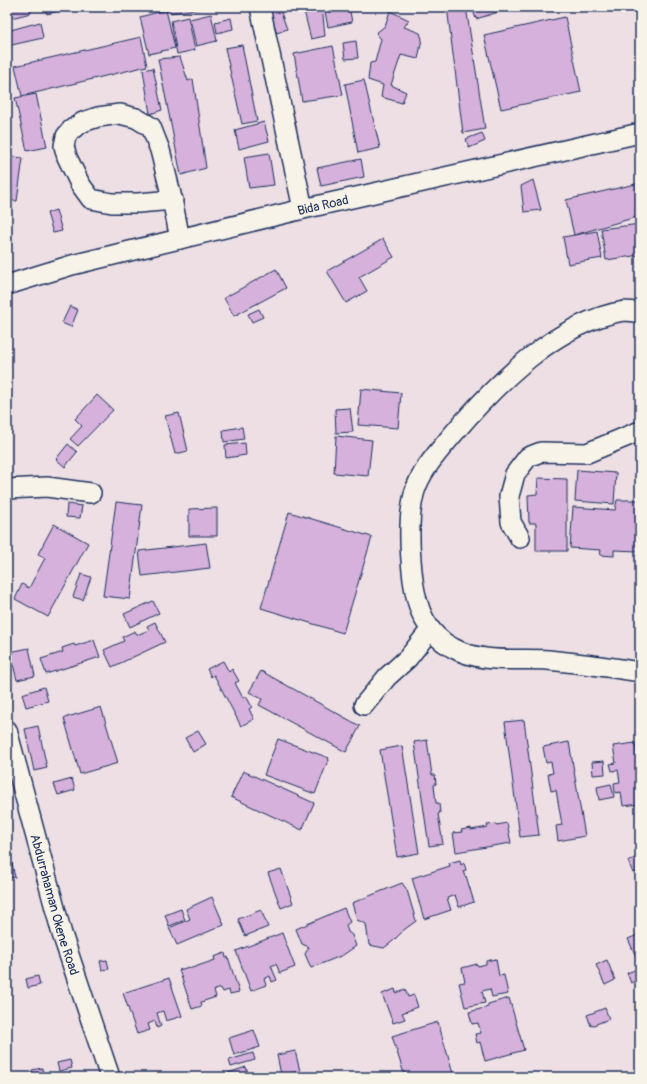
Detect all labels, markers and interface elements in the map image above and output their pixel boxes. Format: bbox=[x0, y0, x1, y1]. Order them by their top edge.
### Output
street label: Bida Road bbox=[296, 192, 350, 219]
street label: Abdurrahaman Okene Road bbox=[26, 832, 82, 977]

